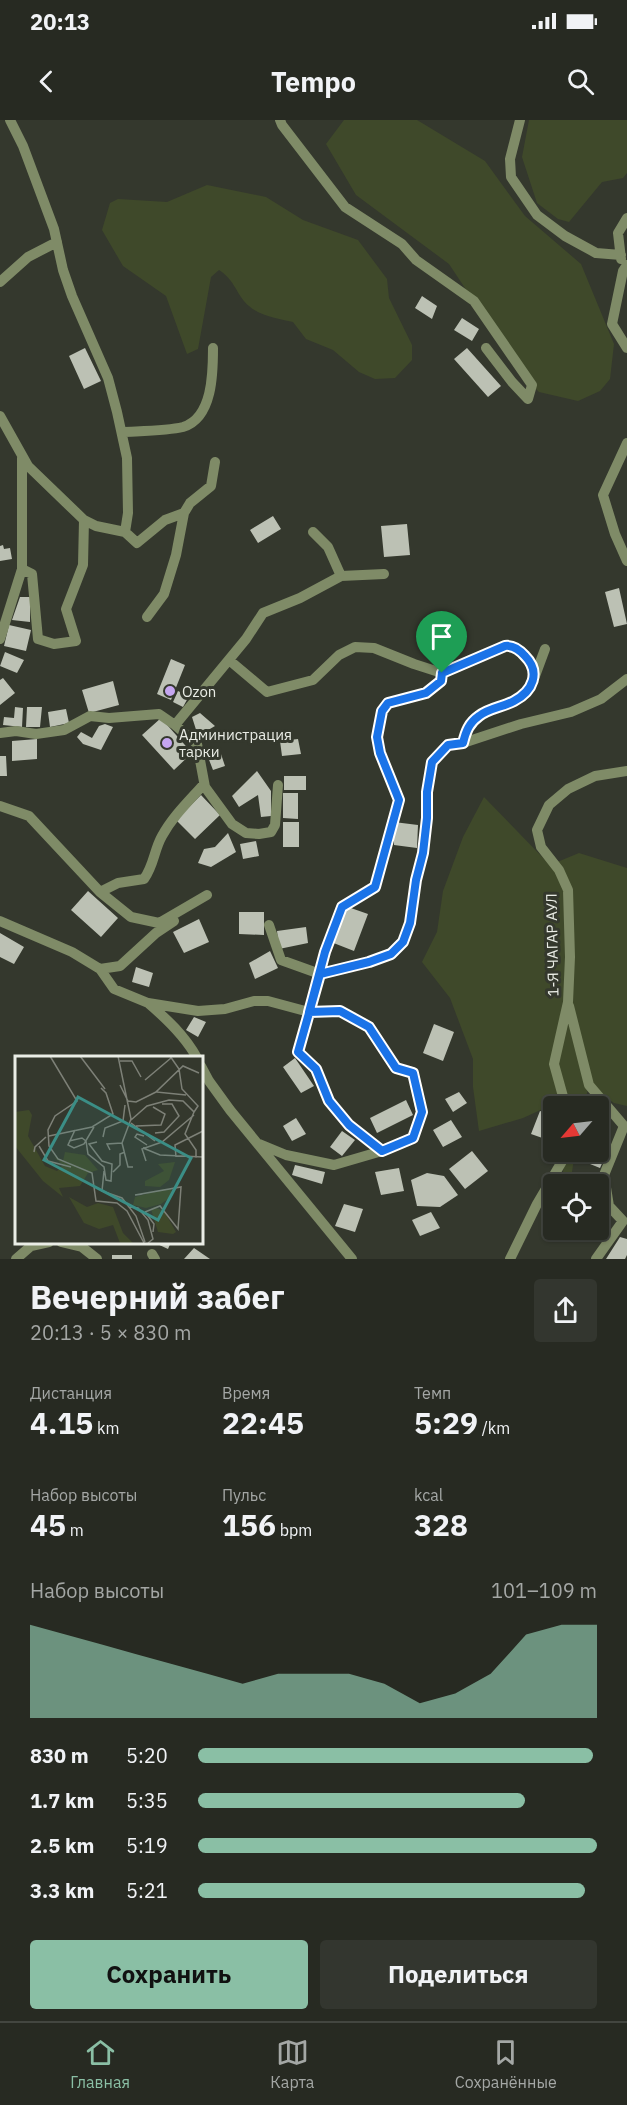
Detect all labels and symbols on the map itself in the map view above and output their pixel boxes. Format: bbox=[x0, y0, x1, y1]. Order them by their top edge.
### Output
pin bbox=[416, 611, 467, 673]
place label: Ozon bbox=[182, 682, 216, 701]
marker: Ozon bbox=[163, 684, 177, 698]
place label: Администрация тарки bbox=[179, 725, 292, 761]
marker: Администрация тарки bbox=[160, 736, 174, 750]
street label: 1-Я ЧАГАР АУЛ bbox=[542, 893, 562, 997]
inset map bbox=[15, 1056, 202, 1244]
north arrow bbox=[543, 1096, 609, 1162]

